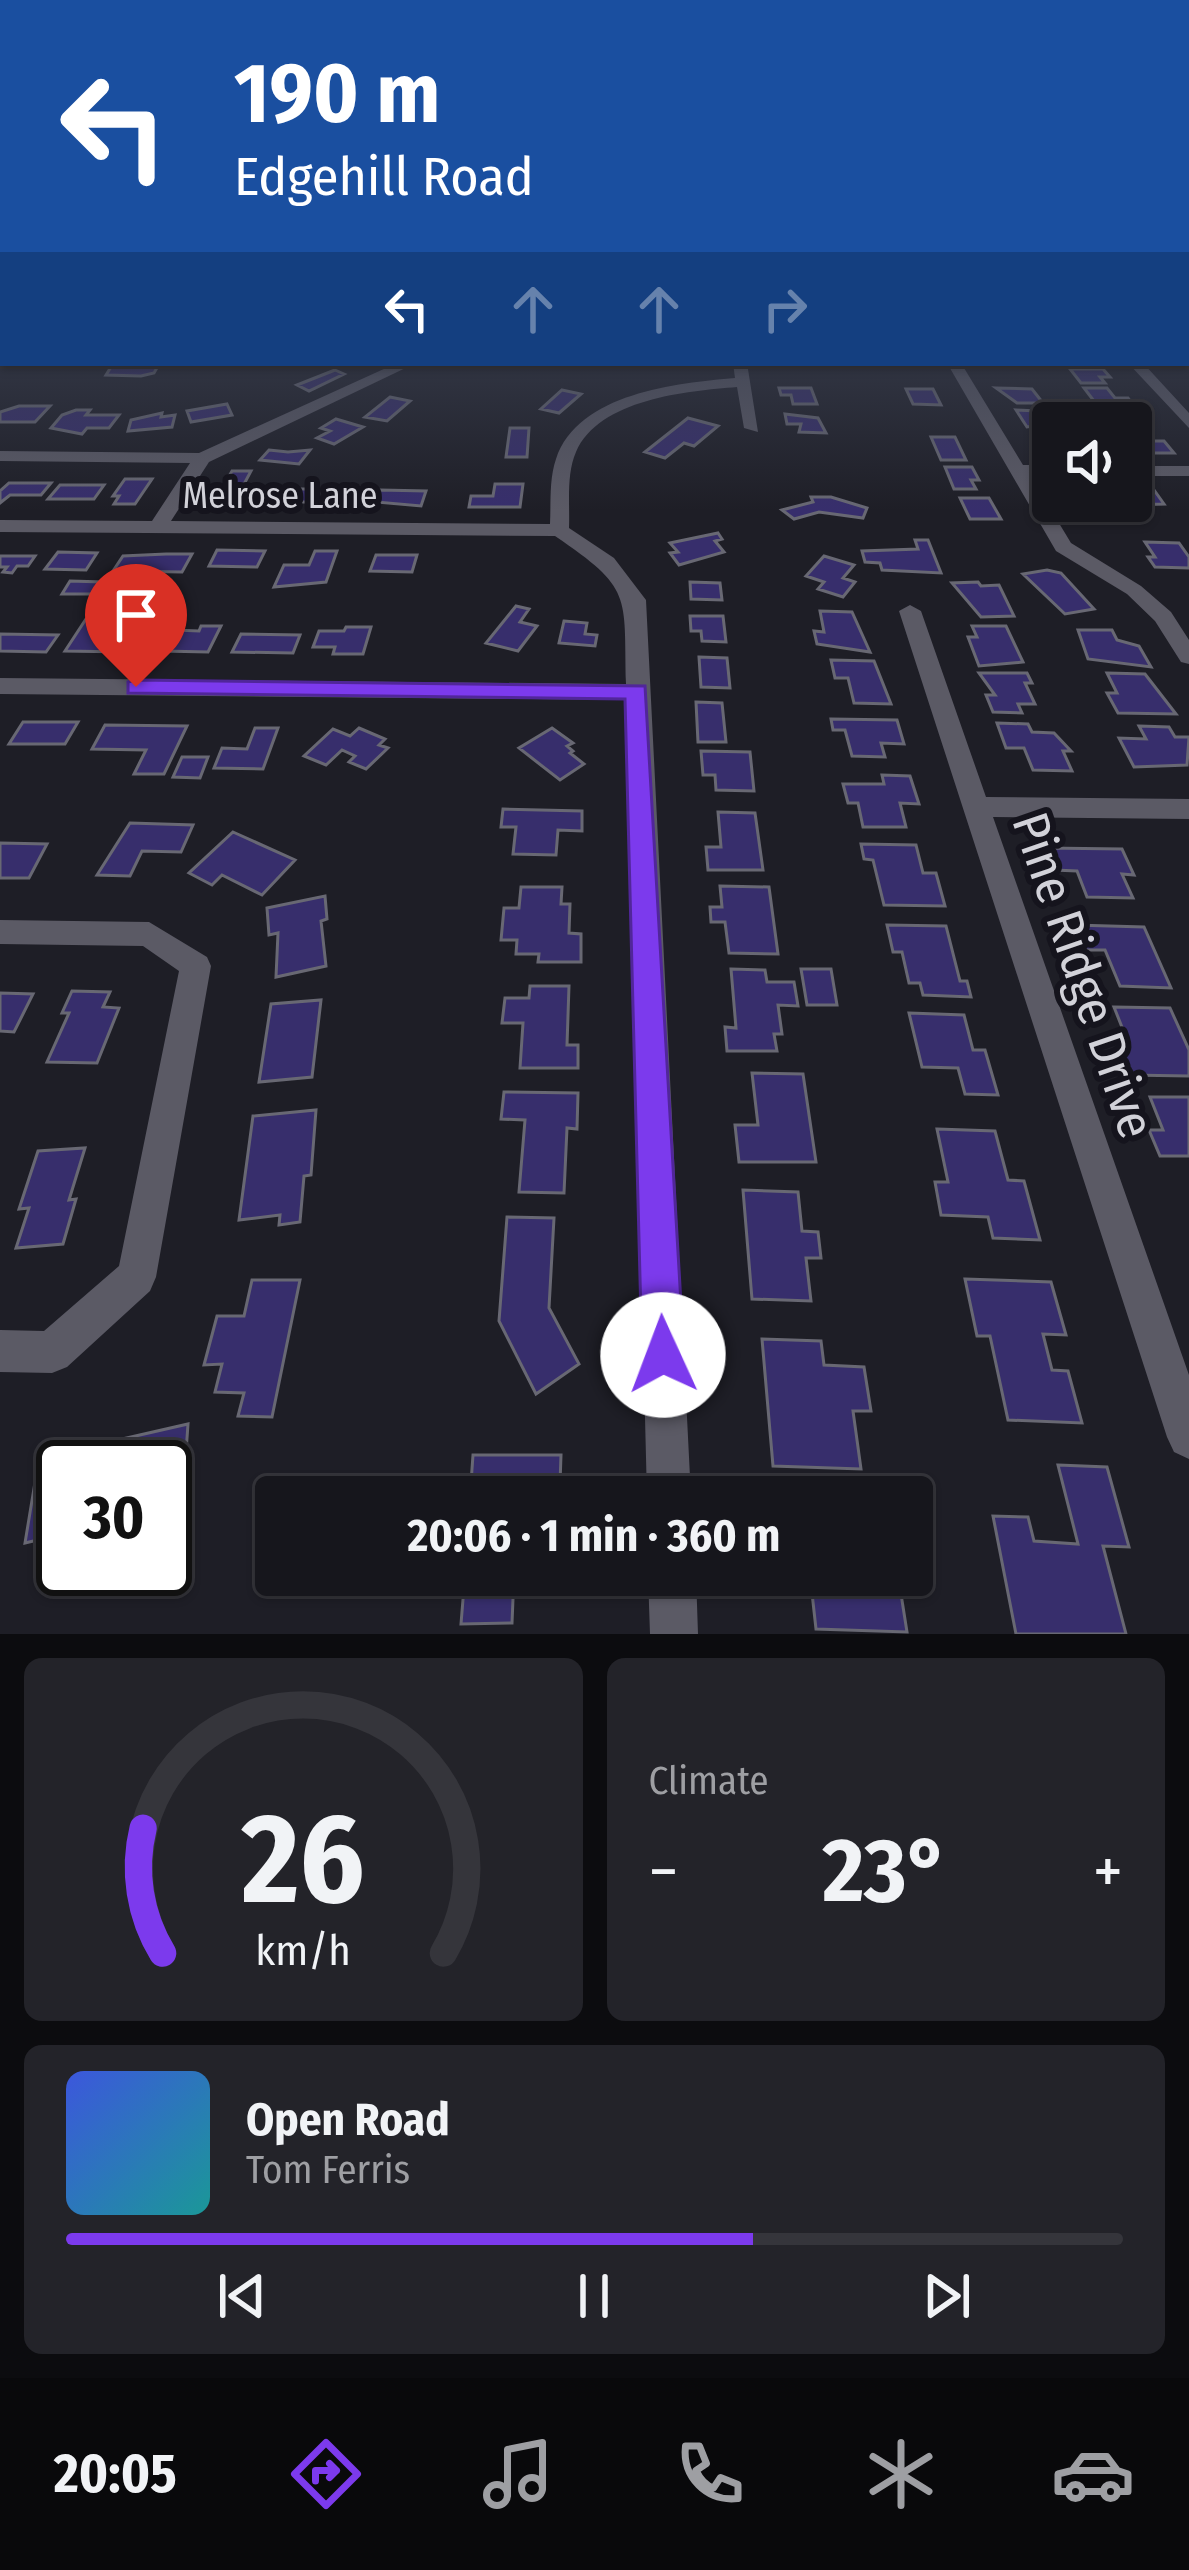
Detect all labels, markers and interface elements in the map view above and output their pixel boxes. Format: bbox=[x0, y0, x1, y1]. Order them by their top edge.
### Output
text: 190 m bbox=[234, 43, 440, 144]
icon: left bbox=[36, 48, 192, 204]
text: Edgehill Road bbox=[234, 145, 534, 209]
icon: left bbox=[374, 276, 440, 342]
icon: ahead bbox=[500, 276, 566, 342]
icon: ahead bbox=[626, 276, 692, 342]
icon: right bbox=[752, 276, 818, 342]
map controls bbox=[1032, 402, 1152, 522]
button: sound bbox=[1032, 402, 1152, 522]
street label: Melrose Lane bbox=[182, 474, 378, 518]
pin bbox=[85, 564, 187, 687]
icon: arrive bbox=[103, 582, 169, 648]
street label: Pine Ridge Drive bbox=[998, 805, 1168, 1146]
position arrow bbox=[600, 1292, 726, 1418]
speed limit sign: 30 bbox=[36, 1440, 192, 1596]
text: 20:06 · 1 min · 360 m bbox=[408, 1509, 780, 1563]
text: Climate bbox=[649, 1758, 769, 1804]
text: 26 bbox=[241, 1785, 365, 1935]
text: 23° bbox=[822, 1817, 949, 1925]
text: − bbox=[649, 1832, 678, 1911]
text: + bbox=[1093, 1832, 1123, 1911]
text: km/h bbox=[255, 1924, 351, 1975]
text: Open Road bbox=[246, 2093, 450, 2147]
text: Tom Ferris bbox=[246, 2147, 410, 2193]
icon: previous bbox=[209, 2263, 275, 2329]
icon: pause bbox=[561, 2263, 627, 2329]
icon: next bbox=[914, 2263, 980, 2329]
icon: directions bbox=[284, 2432, 368, 2516]
icon: music bbox=[476, 2432, 560, 2516]
icon: phone bbox=[668, 2432, 752, 2516]
icon: climate bbox=[859, 2432, 943, 2516]
icon: car bbox=[1051, 2432, 1135, 2516]
text: 20:05 bbox=[54, 2442, 177, 2506]

